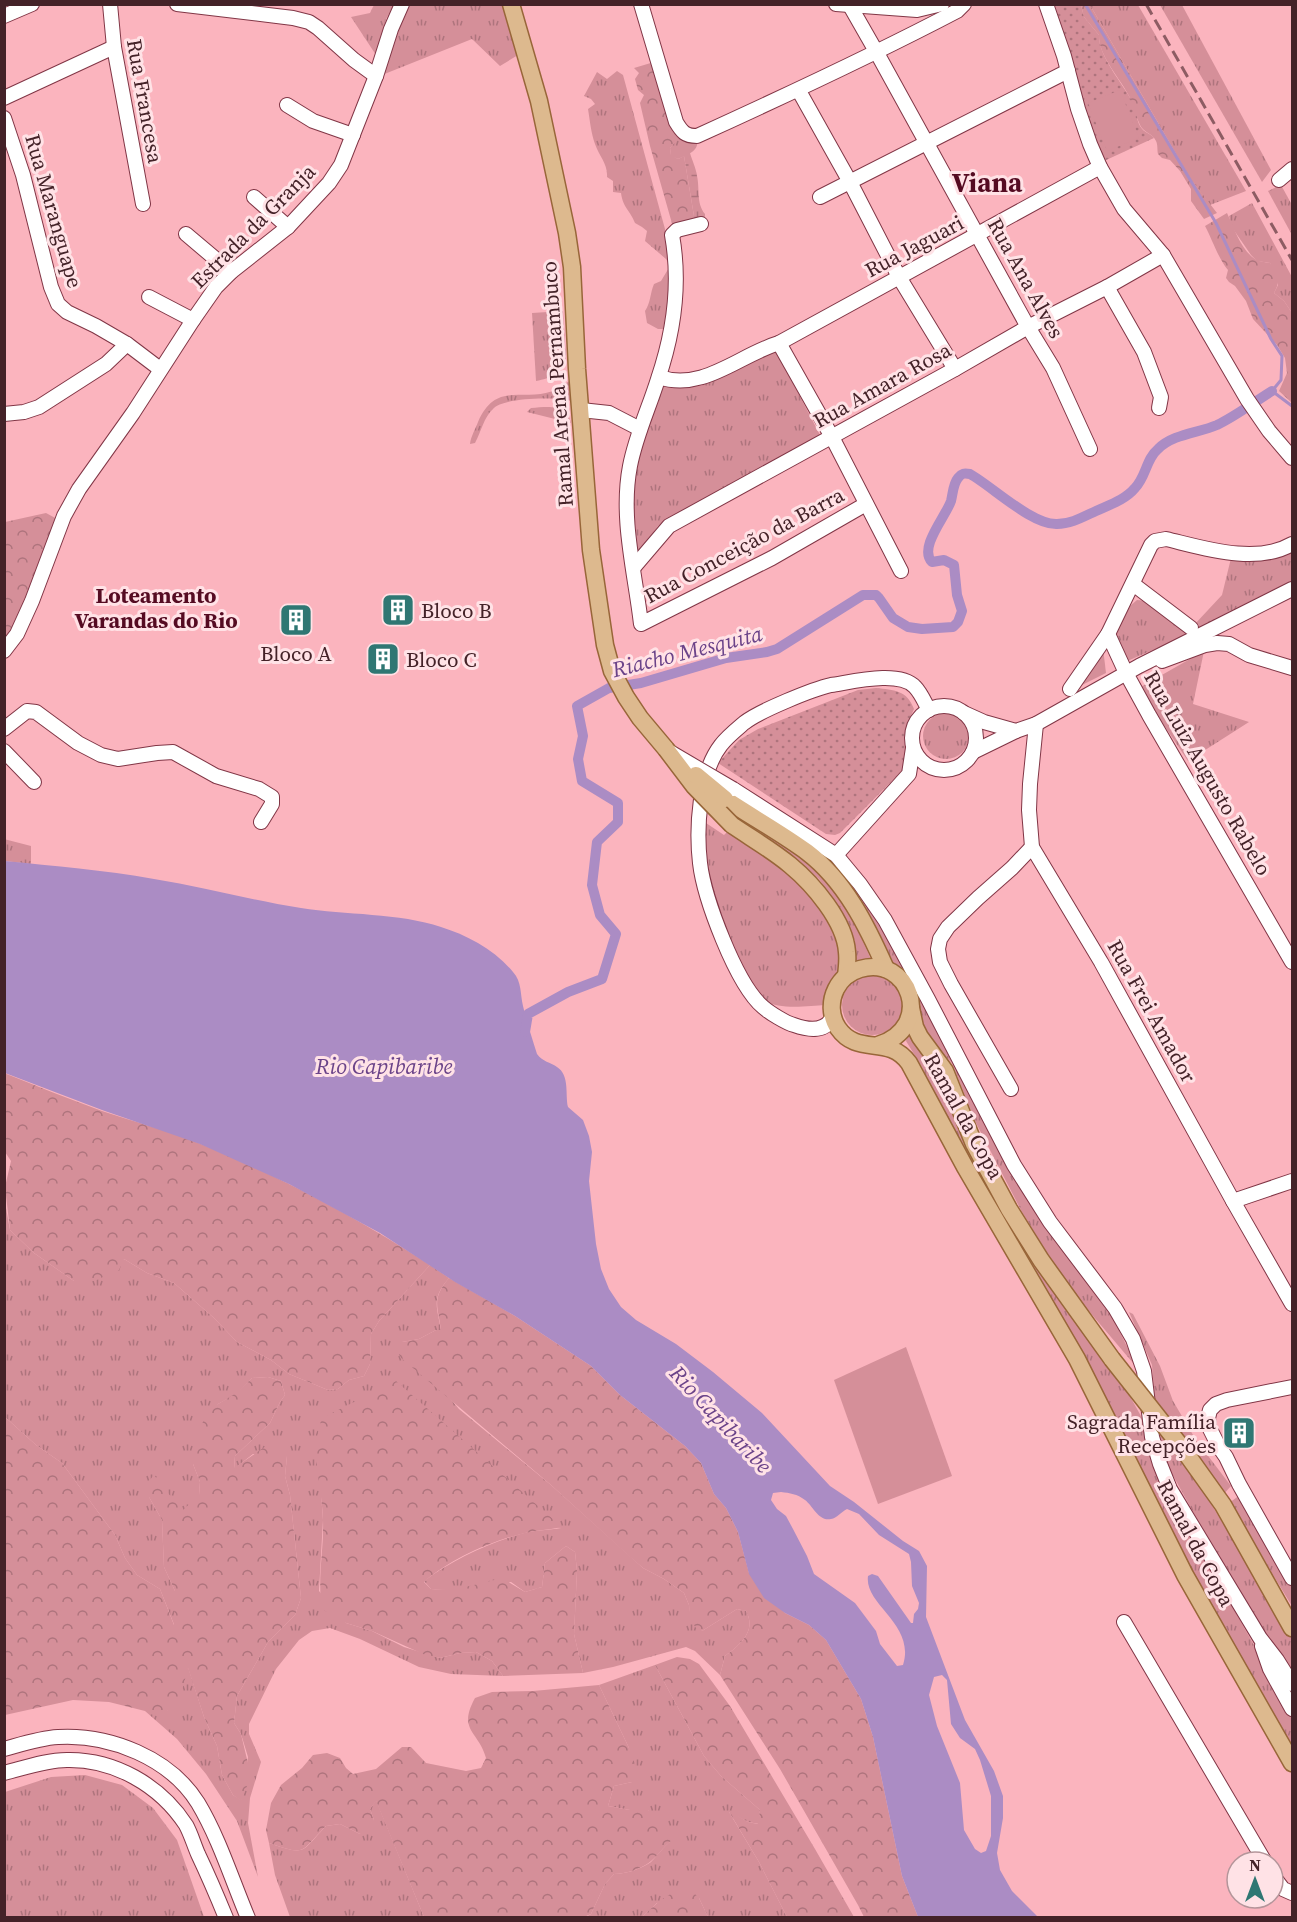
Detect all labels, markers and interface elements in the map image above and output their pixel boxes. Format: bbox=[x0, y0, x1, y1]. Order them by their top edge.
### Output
street label: Rua Francesa bbox=[120, 37, 170, 166]
street label: Rua Maranguape bbox=[18, 131, 90, 291]
street label: Estrada da Granja bbox=[184, 157, 322, 295]
district label: Viana bbox=[952, 164, 1023, 201]
street label: Rua Jaguari bbox=[860, 208, 968, 284]
street label: Rua Ana Alves bbox=[981, 213, 1071, 343]
street label: Ramal Arena Pernambuco bbox=[534, 260, 580, 508]
street label: Rua Amara Rosa bbox=[808, 335, 957, 435]
street label: Rua Conceição da Barra bbox=[639, 480, 849, 610]
district label: Loteamento Varandas do Rio bbox=[74, 580, 238, 635]
building icon: Bloco B bbox=[380, 592, 416, 628]
place label: Bloco B bbox=[421, 596, 492, 625]
building icon: Bloco A bbox=[278, 602, 314, 638]
water label: Riacho Mesquita bbox=[608, 618, 766, 684]
place label: Bloco A bbox=[260, 639, 332, 668]
building icon: Bloco C bbox=[365, 641, 401, 677]
place label: Bloco C bbox=[406, 645, 477, 674]
street label: Rua Luiz Augusto Rabelo bbox=[1137, 665, 1279, 881]
street label: Rua Frei Amador bbox=[1101, 934, 1203, 1088]
street label: Ramal da Copa bbox=[917, 1048, 1011, 1184]
water label: Rio Capibaribe bbox=[315, 1051, 453, 1081]
water label: Rio Capibaribe bbox=[663, 1358, 779, 1479]
place label: Sagrada Família Recepções bbox=[1067, 1407, 1216, 1460]
building icon: Sagrada Família Recepções bbox=[1221, 1415, 1257, 1451]
street label: Ramal da Copa bbox=[1150, 1474, 1242, 1612]
north arrow bbox=[1225, 1850, 1285, 1910]
text: N bbox=[1249, 1854, 1261, 1876]

